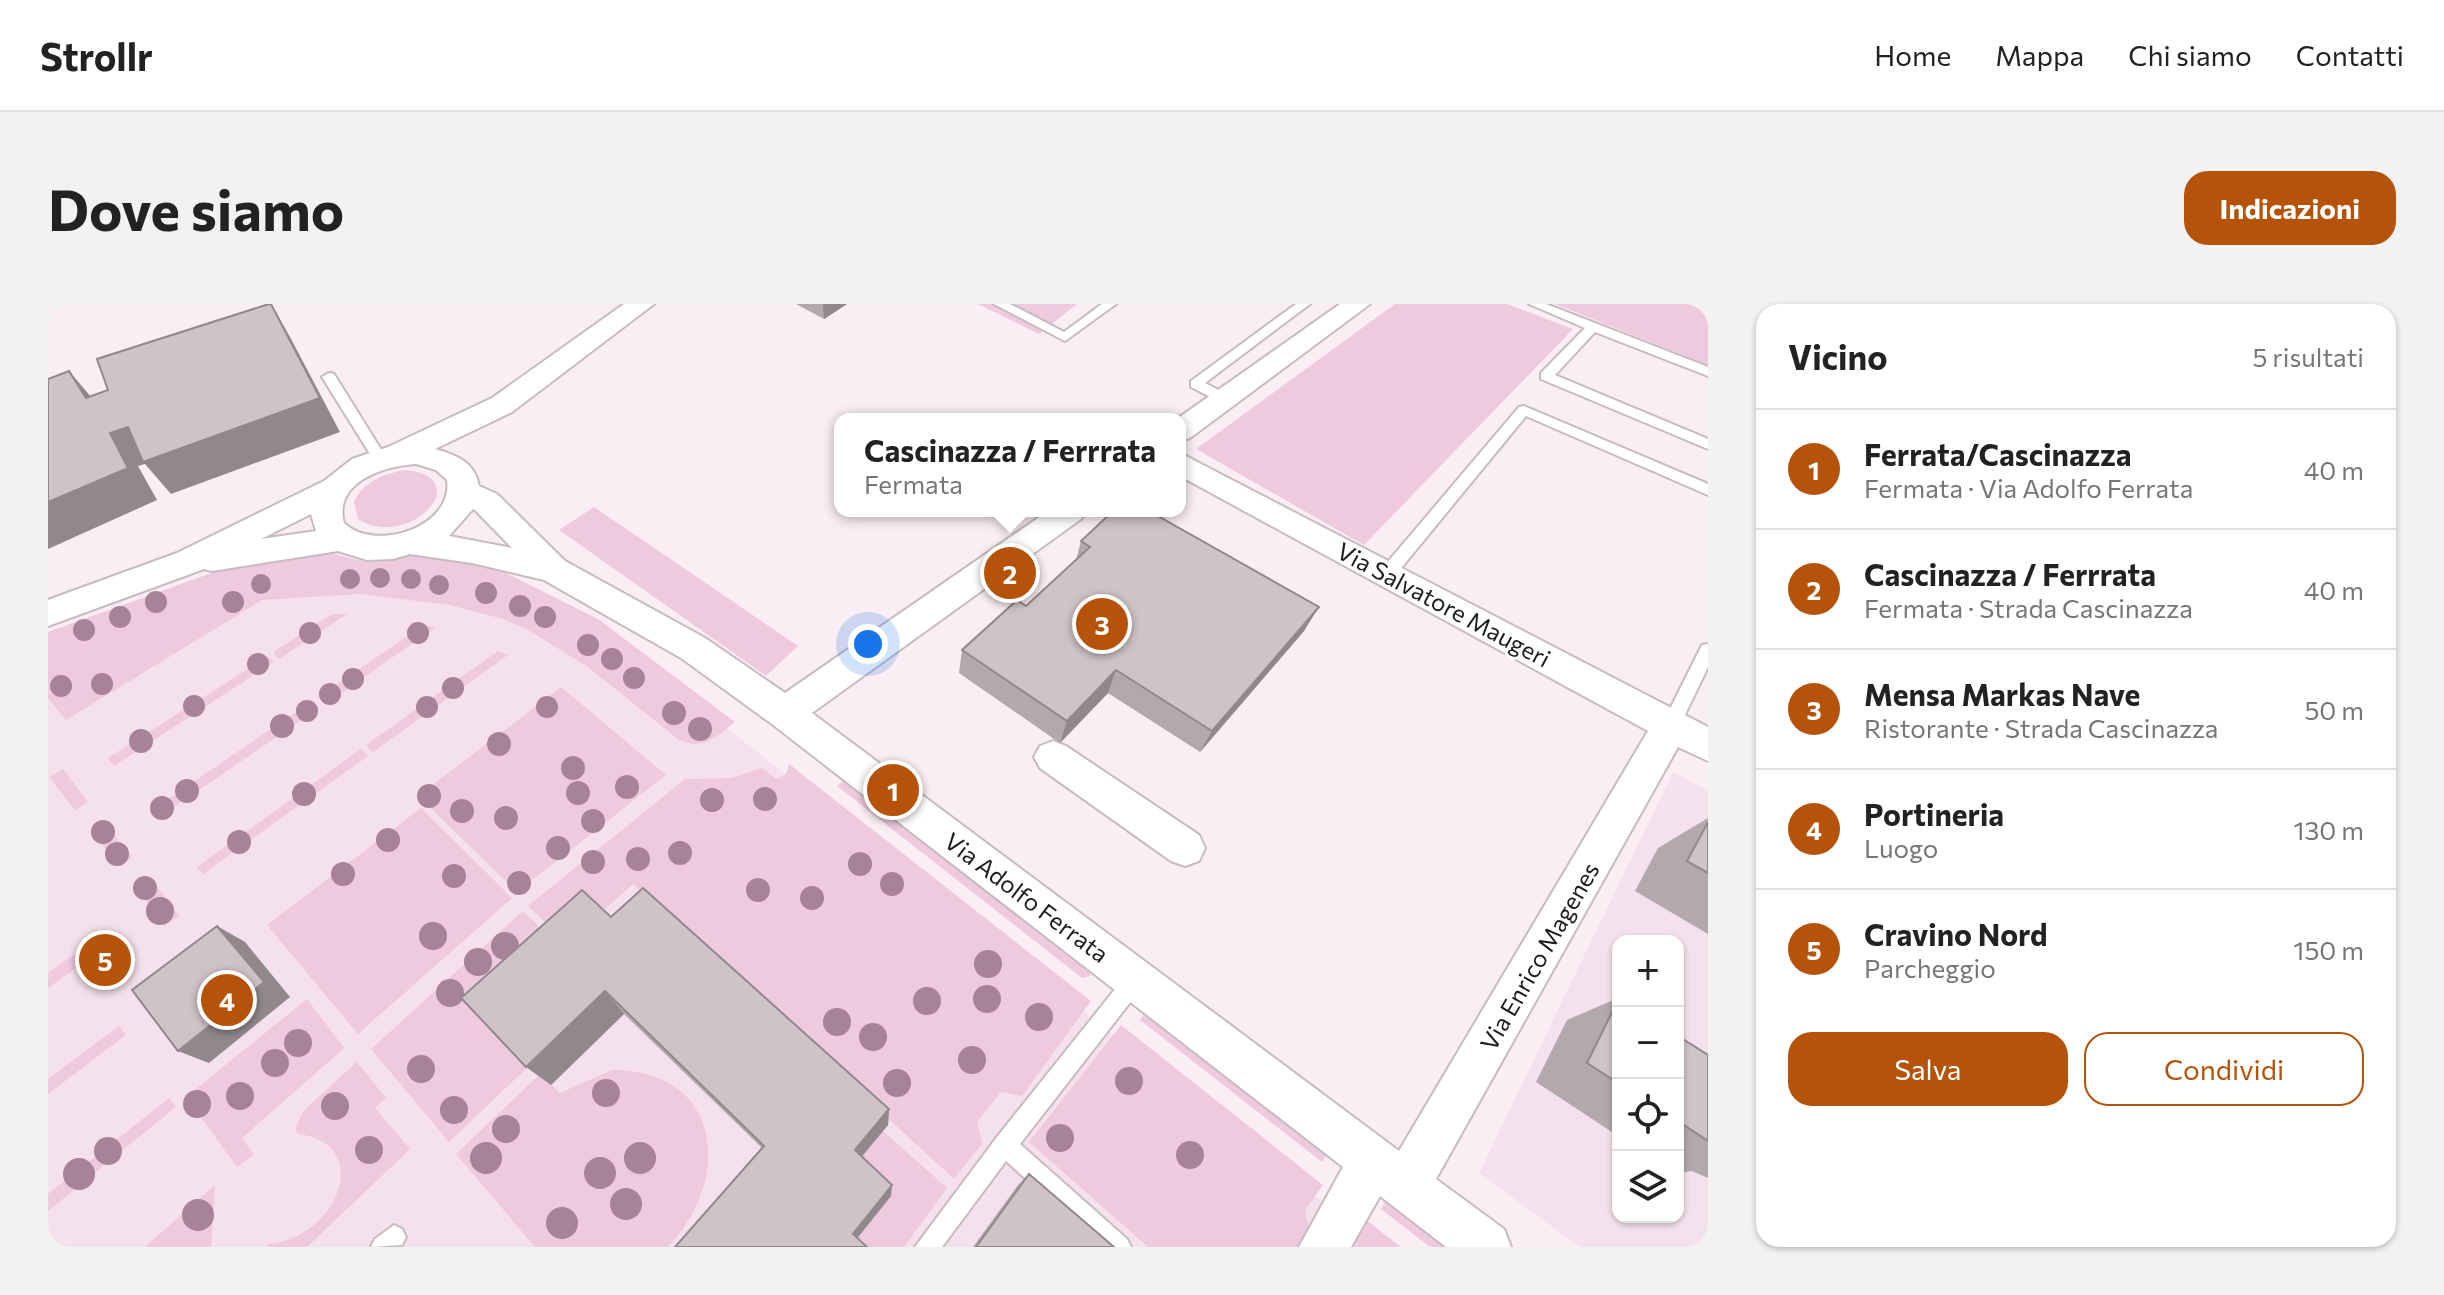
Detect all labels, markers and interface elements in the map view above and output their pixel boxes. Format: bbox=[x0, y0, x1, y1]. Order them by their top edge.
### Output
text: Strollr bbox=[40, 32, 153, 79]
text: Home bbox=[1874, 38, 1951, 72]
text: Mappa bbox=[1995, 38, 2084, 72]
text: Chi siamo bbox=[2128, 38, 2252, 72]
text: Contatti bbox=[2296, 38, 2404, 72]
button: Indicazioni bbox=[2184, 171, 2396, 245]
text: Dove siamo bbox=[48, 174, 344, 243]
text: Vicino bbox=[1788, 335, 1888, 377]
text: 5 risultati bbox=[2252, 341, 2364, 372]
popup bbox=[834, 413, 1186, 517]
text: Cascinazza / Ferrrata bbox=[864, 431, 1156, 468]
text: Ferrata/Cascinazza bbox=[1864, 435, 2132, 472]
text: 1 bbox=[1808, 454, 1820, 485]
text: 40 m bbox=[2304, 454, 2364, 485]
text: Fermata bbox=[864, 468, 963, 499]
text: Fermata · Via Adolfo Ferrata bbox=[1864, 472, 2193, 503]
street label: Via Salvatore Maugeri bbox=[1332, 535, 1556, 673]
pin: 2 bbox=[984, 543, 1036, 603]
text: Cascinazza / Ferrrata bbox=[1864, 555, 2156, 592]
text: 2 bbox=[1807, 574, 1821, 605]
text: 40 m bbox=[2304, 574, 2364, 605]
text: Fermata · Strada Cascinazza bbox=[1864, 592, 2193, 623]
pin: 3 bbox=[1076, 594, 1128, 654]
your location bbox=[848, 624, 888, 664]
text: Mensa Markas Nave bbox=[1864, 675, 2140, 712]
text: 3 bbox=[1806, 694, 1822, 725]
text: 50 m bbox=[2304, 694, 2364, 725]
text: Ristorante · Strada Cascinazza bbox=[1864, 712, 2218, 743]
pin: 1 bbox=[867, 760, 919, 820]
text: Portineria bbox=[1864, 795, 2004, 832]
text: 4 bbox=[1806, 814, 1822, 845]
text: 130 m bbox=[2293, 814, 2364, 845]
street label: Via Adolfo Ferrata bbox=[939, 826, 1115, 968]
text: Luogo bbox=[1864, 832, 1938, 863]
street label: Via Enrico Magenes bbox=[1473, 857, 1605, 1055]
text: Cravino Nord bbox=[1864, 915, 2048, 952]
pin: 5 bbox=[79, 930, 131, 990]
text: 5 bbox=[1806, 934, 1822, 965]
text: 150 m bbox=[2293, 934, 2364, 965]
map controls bbox=[1612, 935, 1684, 1223]
button: + bbox=[1612, 935, 1684, 1007]
text: Parcheggio bbox=[1864, 952, 1996, 983]
pin: 4 bbox=[201, 970, 253, 1030]
button: − bbox=[1612, 1007, 1684, 1079]
button: Salva bbox=[1788, 1032, 2068, 1106]
button: Condividi bbox=[2084, 1032, 2364, 1106]
button: locate bbox=[1612, 1079, 1684, 1151]
button: layers bbox=[1612, 1151, 1684, 1223]

